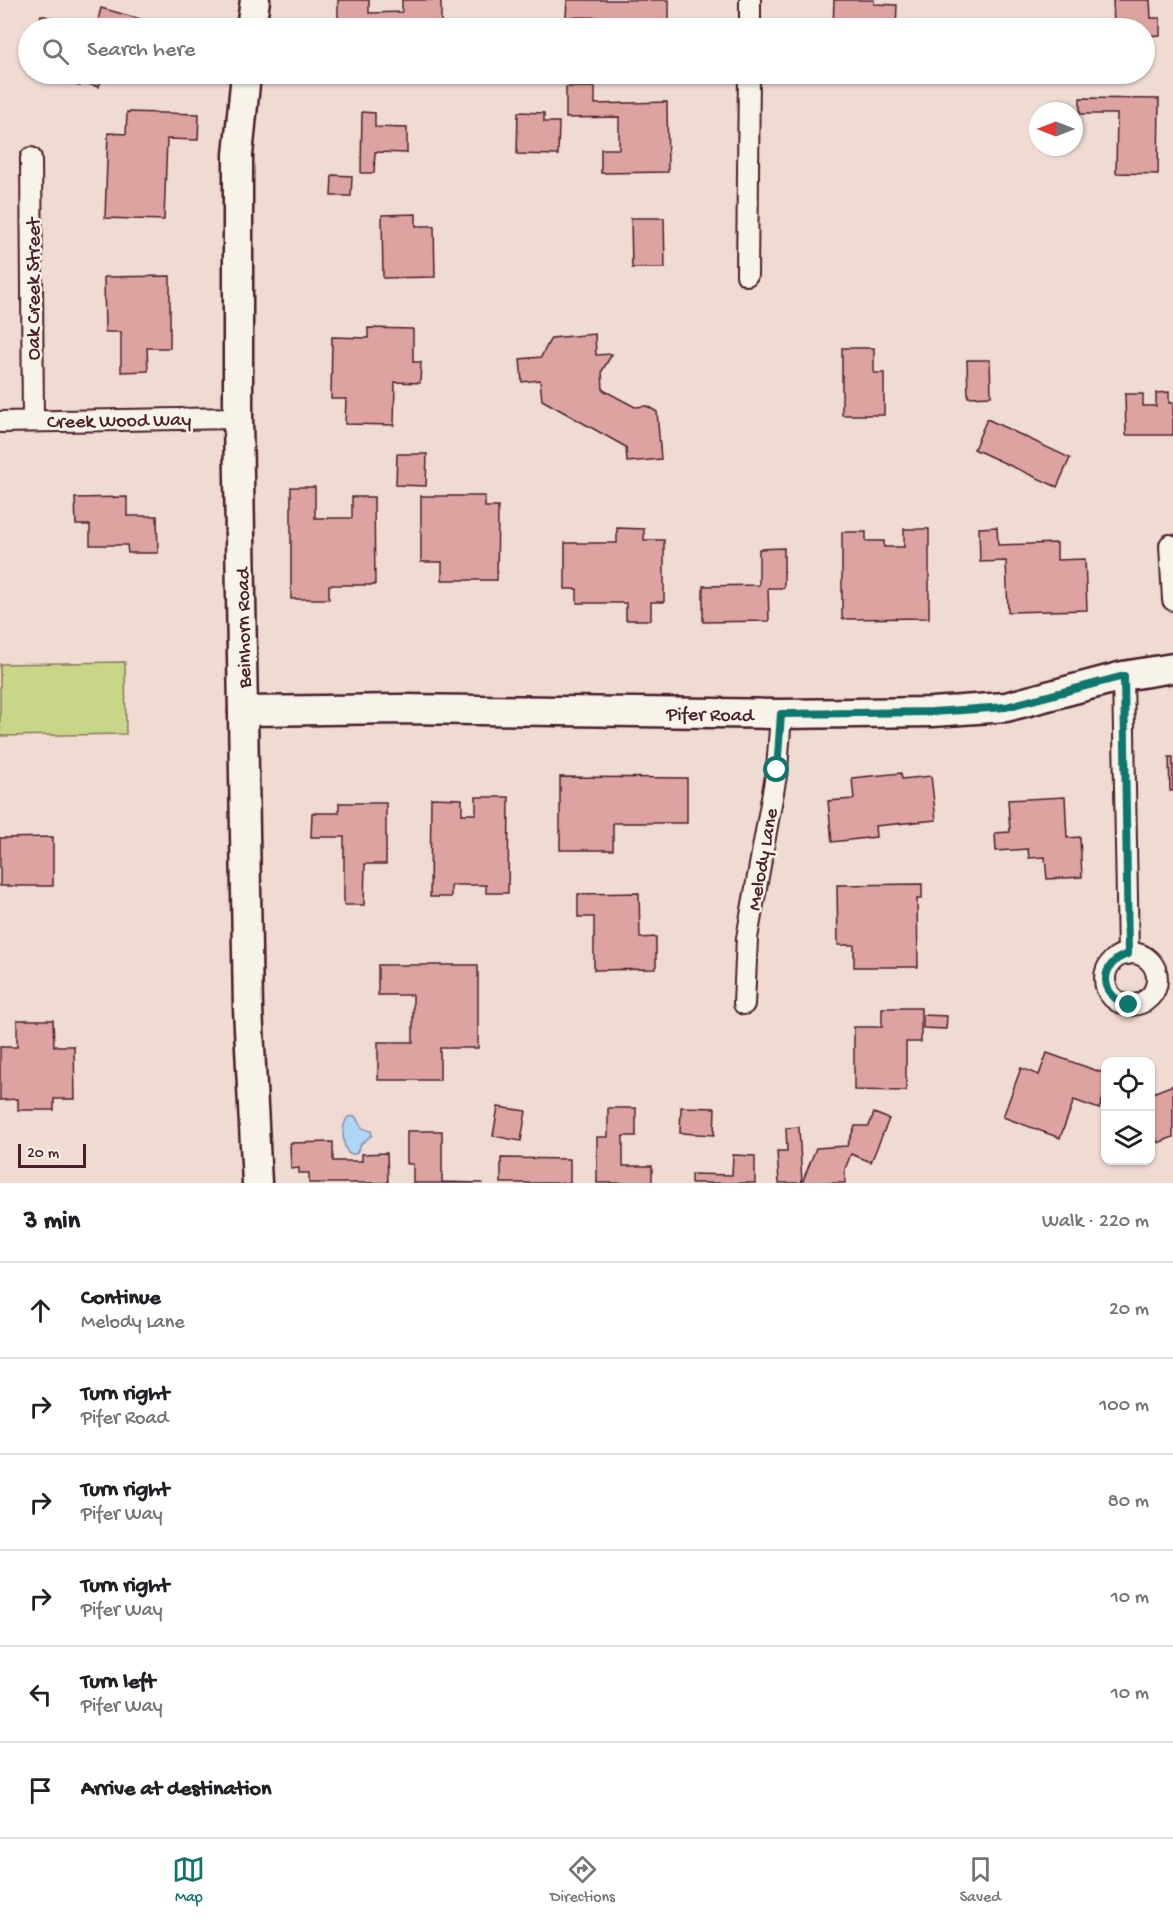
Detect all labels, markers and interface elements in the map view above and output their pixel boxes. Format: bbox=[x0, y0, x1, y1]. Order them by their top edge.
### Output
search box bbox=[18, 18, 1155, 84]
icon: search bbox=[39, 35, 72, 68]
text: Search here bbox=[87, 38, 195, 64]
north arrow bbox=[1029, 102, 1083, 156]
street label: Oak Creek Street bbox=[24, 216, 47, 360]
street label: Creek Wood Way bbox=[47, 410, 192, 435]
street label: Beinhorn Road bbox=[233, 565, 258, 689]
street label: Pifer Road bbox=[665, 704, 756, 729]
route start bbox=[763, 756, 789, 782]
street label: Melody Lane bbox=[744, 806, 785, 913]
route end bbox=[1115, 991, 1141, 1017]
map controls bbox=[1101, 1057, 1155, 1165]
button: locate bbox=[1101, 1057, 1155, 1111]
button: layers bbox=[1101, 1111, 1155, 1165]
scale bar bbox=[18, 1141, 86, 1168]
text: 20 m bbox=[27, 1145, 59, 1164]
text: 3 min bbox=[24, 1207, 80, 1238]
text: Walk · 220 m bbox=[1042, 1211, 1149, 1234]
text: Continue bbox=[81, 1286, 161, 1312]
icon: ahead bbox=[24, 1294, 57, 1327]
text: 20 m bbox=[1109, 1299, 1149, 1322]
text: Melody Lane bbox=[81, 1312, 185, 1335]
text: Turn right bbox=[81, 1382, 169, 1408]
icon: right bbox=[24, 1390, 57, 1423]
text: 100 m bbox=[1099, 1395, 1149, 1418]
text: Pifer Road bbox=[81, 1408, 168, 1431]
text: Turn right bbox=[81, 1478, 169, 1504]
icon: right bbox=[24, 1486, 57, 1519]
text: 80 m bbox=[1108, 1491, 1149, 1514]
text: Pifer Way bbox=[81, 1504, 163, 1527]
text: Turn right bbox=[81, 1574, 169, 1600]
icon: right bbox=[24, 1582, 57, 1615]
text: 10 m bbox=[1111, 1587, 1149, 1610]
text: Pifer Way bbox=[81, 1600, 163, 1623]
text: Turn left bbox=[81, 1670, 155, 1696]
icon: left bbox=[24, 1678, 57, 1711]
text: 10 m bbox=[1111, 1683, 1149, 1706]
text: Pifer Way bbox=[81, 1696, 163, 1719]
icon: arrive bbox=[24, 1774, 57, 1807]
text: Arrive at destination bbox=[81, 1777, 271, 1803]
tab: Map bbox=[172, 1853, 205, 1908]
tab: Directions bbox=[550, 1853, 615, 1908]
tab: Saved bbox=[960, 1853, 1001, 1908]

